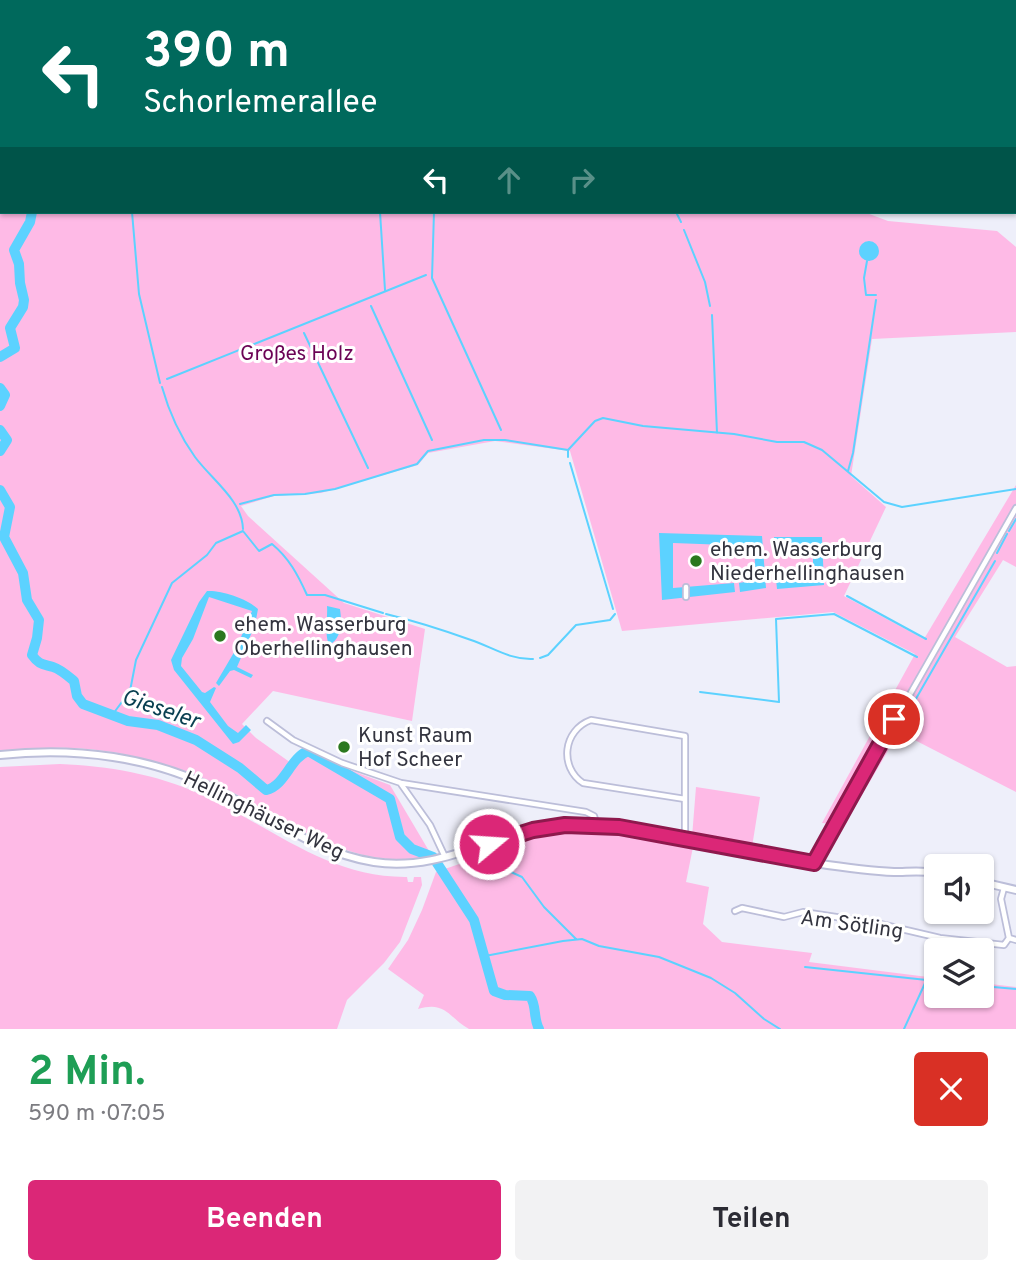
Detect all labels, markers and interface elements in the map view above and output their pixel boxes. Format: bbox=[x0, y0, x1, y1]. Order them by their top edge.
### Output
text: 390 m bbox=[143, 23, 290, 85]
icon: left bbox=[28, 28, 119, 119]
text: Schorlemerallee bbox=[143, 84, 378, 124]
icon: left bbox=[417, 161, 455, 199]
icon: ahead bbox=[490, 161, 528, 199]
icon: right bbox=[563, 161, 601, 199]
park label: Großes Holz bbox=[240, 341, 354, 368]
place label: ehem. Wasserburg Niederhellinghausen bbox=[710, 537, 905, 588]
marker: ehem. Wasserburg Niederhellinghausen bbox=[688, 553, 704, 569]
place label: ehem. Wasserburg Oberhellinghausen bbox=[234, 612, 413, 663]
marker: ehem. Wasserburg Oberhellinghausen bbox=[212, 628, 228, 644]
water label: Gieseler bbox=[117, 683, 205, 738]
pin bbox=[864, 689, 924, 749]
icon: arrive bbox=[875, 700, 913, 738]
place label: Kunst Raum Hof Scheer bbox=[358, 723, 473, 774]
marker: Kunst Raum Hof Scheer bbox=[336, 739, 352, 755]
street label: Hellinghäuser Weg bbox=[179, 766, 348, 867]
position arrow bbox=[452, 807, 526, 881]
map controls bbox=[924, 854, 994, 1008]
button: sound bbox=[924, 854, 994, 924]
street label: Am Sötling bbox=[799, 905, 905, 946]
button: layers bbox=[924, 938, 994, 1008]
text: 2 Min. bbox=[28, 1047, 145, 1100]
button: close bbox=[914, 1052, 988, 1126]
text: 590 m · 07:05 bbox=[28, 1100, 165, 1129]
button: Beenden bbox=[28, 1180, 501, 1260]
button: Teilen bbox=[515, 1180, 988, 1260]

